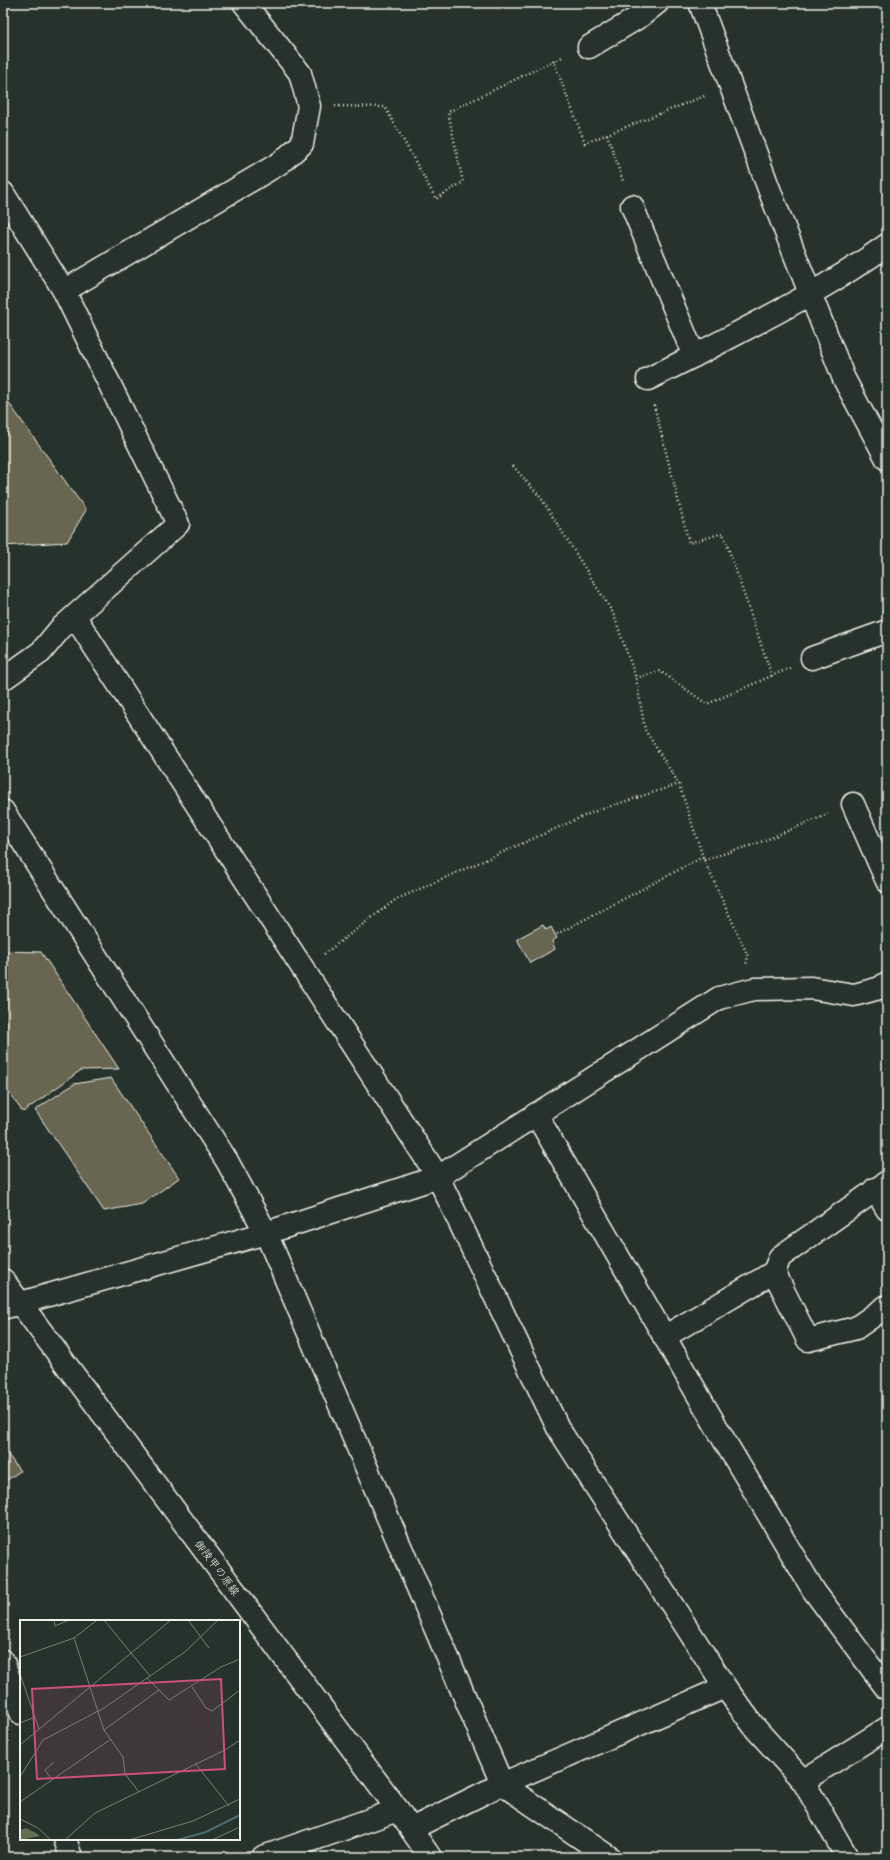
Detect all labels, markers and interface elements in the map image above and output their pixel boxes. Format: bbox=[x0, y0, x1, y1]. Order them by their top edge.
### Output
street label: 御陵甲の原線 bbox=[192, 1538, 242, 1598]
inset map bbox=[20, 1620, 240, 1840]

